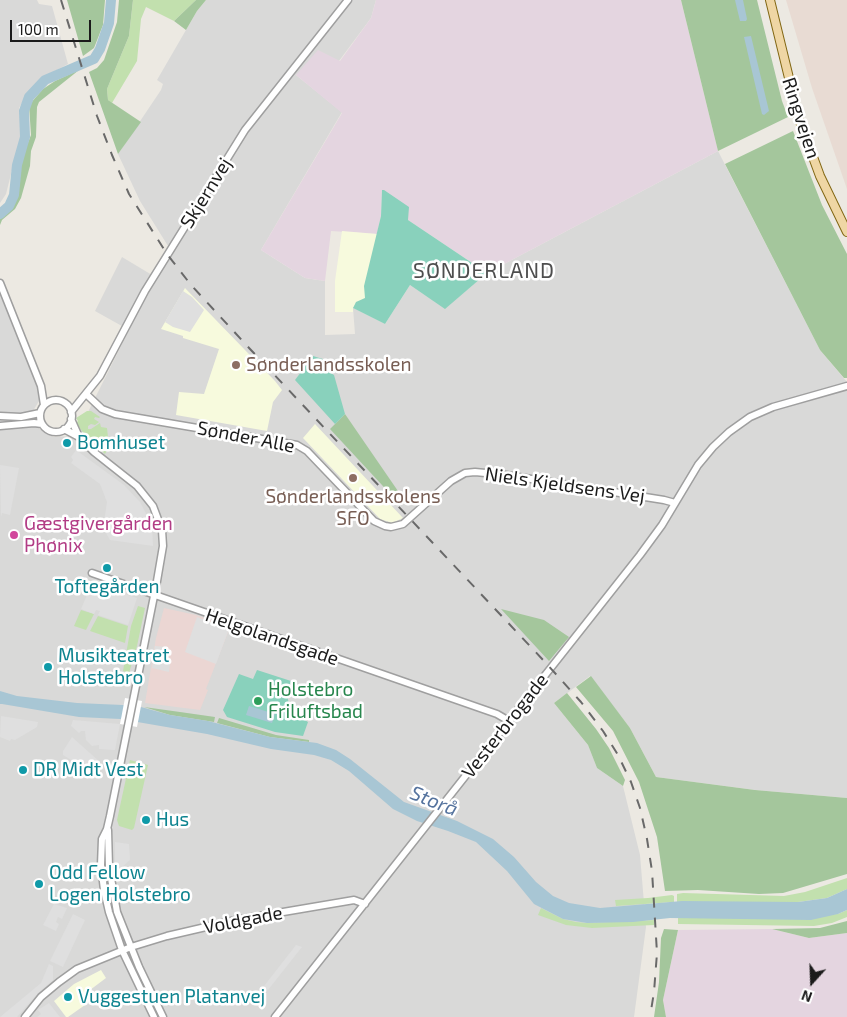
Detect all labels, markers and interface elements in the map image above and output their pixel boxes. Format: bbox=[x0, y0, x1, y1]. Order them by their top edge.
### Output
scale bar bbox=[12, 10, 94, 42]
text: 100 m bbox=[18, 20, 59, 38]
street label: Ringvejen bbox=[777, 74, 825, 162]
street label: Skjernvej bbox=[175, 154, 237, 232]
district label: SØNDERLAND bbox=[412, 258, 556, 284]
place label: Sønderlandsskolen bbox=[246, 354, 412, 376]
marker: Sønderlandsskolen bbox=[230, 359, 242, 371]
street label: Sønder Alle bbox=[195, 416, 297, 458]
place label: Bomhuset bbox=[77, 432, 165, 454]
marker: Bomhuset bbox=[61, 437, 73, 449]
street label: Niels Kjeldsens Vej bbox=[484, 462, 646, 508]
marker: Sønderlandsskolens SFO bbox=[347, 472, 359, 484]
place label: Sønderlandsskolens SFO bbox=[265, 486, 441, 530]
place label: Gæstgivergården Phønix bbox=[24, 513, 173, 557]
marker: Gæstgivergården Phønix bbox=[8, 529, 20, 541]
marker: Toftegården bbox=[101, 562, 113, 574]
place label: Toftegården bbox=[55, 576, 159, 598]
street label: Helgolandsgade bbox=[202, 604, 342, 670]
place label: Musikteatret Holstebro bbox=[58, 645, 169, 689]
marker: Musikteatret Holstebro bbox=[42, 661, 54, 673]
street label: Vesterbrogade bbox=[457, 669, 553, 783]
place label: Holstebro Friluftsbad bbox=[268, 679, 363, 723]
marker: Holstebro Friluftsbad bbox=[252, 695, 264, 707]
place label: DR Midt Vest bbox=[33, 759, 143, 781]
marker: DR Midt Vest bbox=[17, 764, 29, 776]
water label: Storå bbox=[407, 781, 461, 821]
place label: Hus bbox=[156, 809, 189, 831]
marker: Hus bbox=[140, 814, 152, 826]
place label: Odd Fellow Logen Holstebro bbox=[49, 862, 191, 906]
marker: Odd Fellow Logen Holstebro bbox=[33, 878, 45, 890]
street label: Voldgade bbox=[201, 901, 285, 939]
north arrow bbox=[787, 957, 837, 1007]
place label: Vuggestuen Platanvej bbox=[78, 986, 265, 1008]
text: N bbox=[799, 987, 814, 1006]
marker: Vuggestuen Platanvej bbox=[62, 991, 74, 1003]

